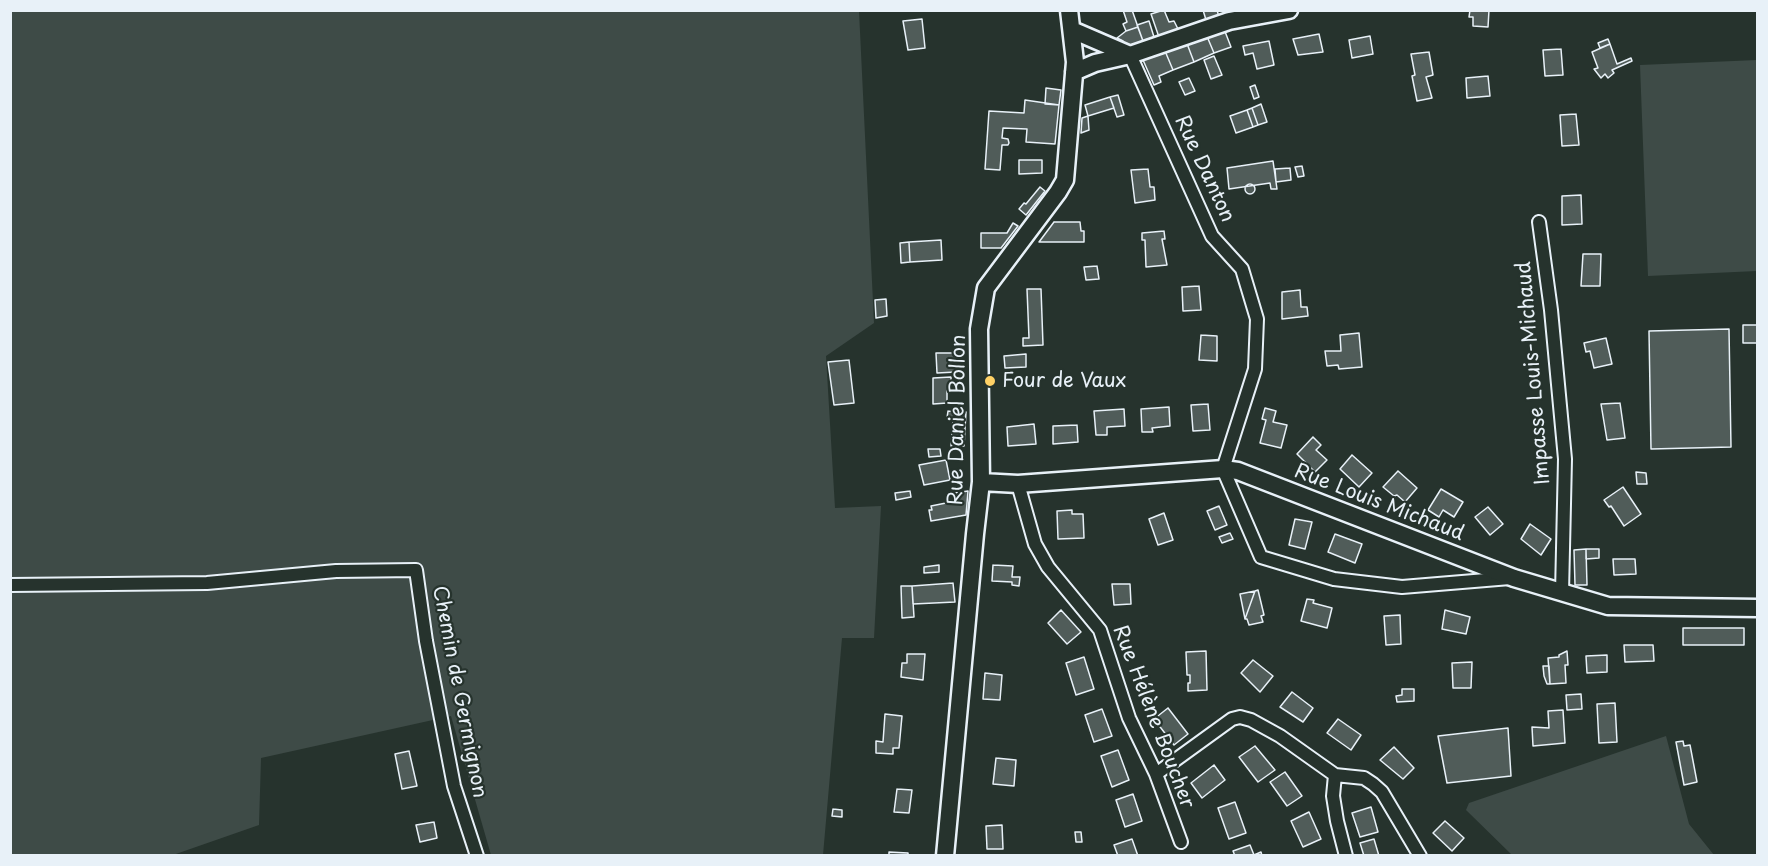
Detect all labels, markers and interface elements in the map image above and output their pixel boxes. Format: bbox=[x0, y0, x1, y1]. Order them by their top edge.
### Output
street label: Rue Danton bbox=[1169, 112, 1239, 226]
street label: Impasse Louis-Michaud bbox=[1512, 260, 1556, 486]
street label: Rue Daniel Bollon bbox=[945, 334, 971, 506]
place label: Four de Vaux bbox=[1002, 369, 1126, 393]
marker: Four de Vaux bbox=[983, 374, 997, 388]
street label: Rue Louis Michaud bbox=[1291, 460, 1467, 546]
street label: Chemin de Germignon bbox=[427, 584, 491, 800]
street label: Rue Hélène Boucher bbox=[1107, 622, 1199, 812]

